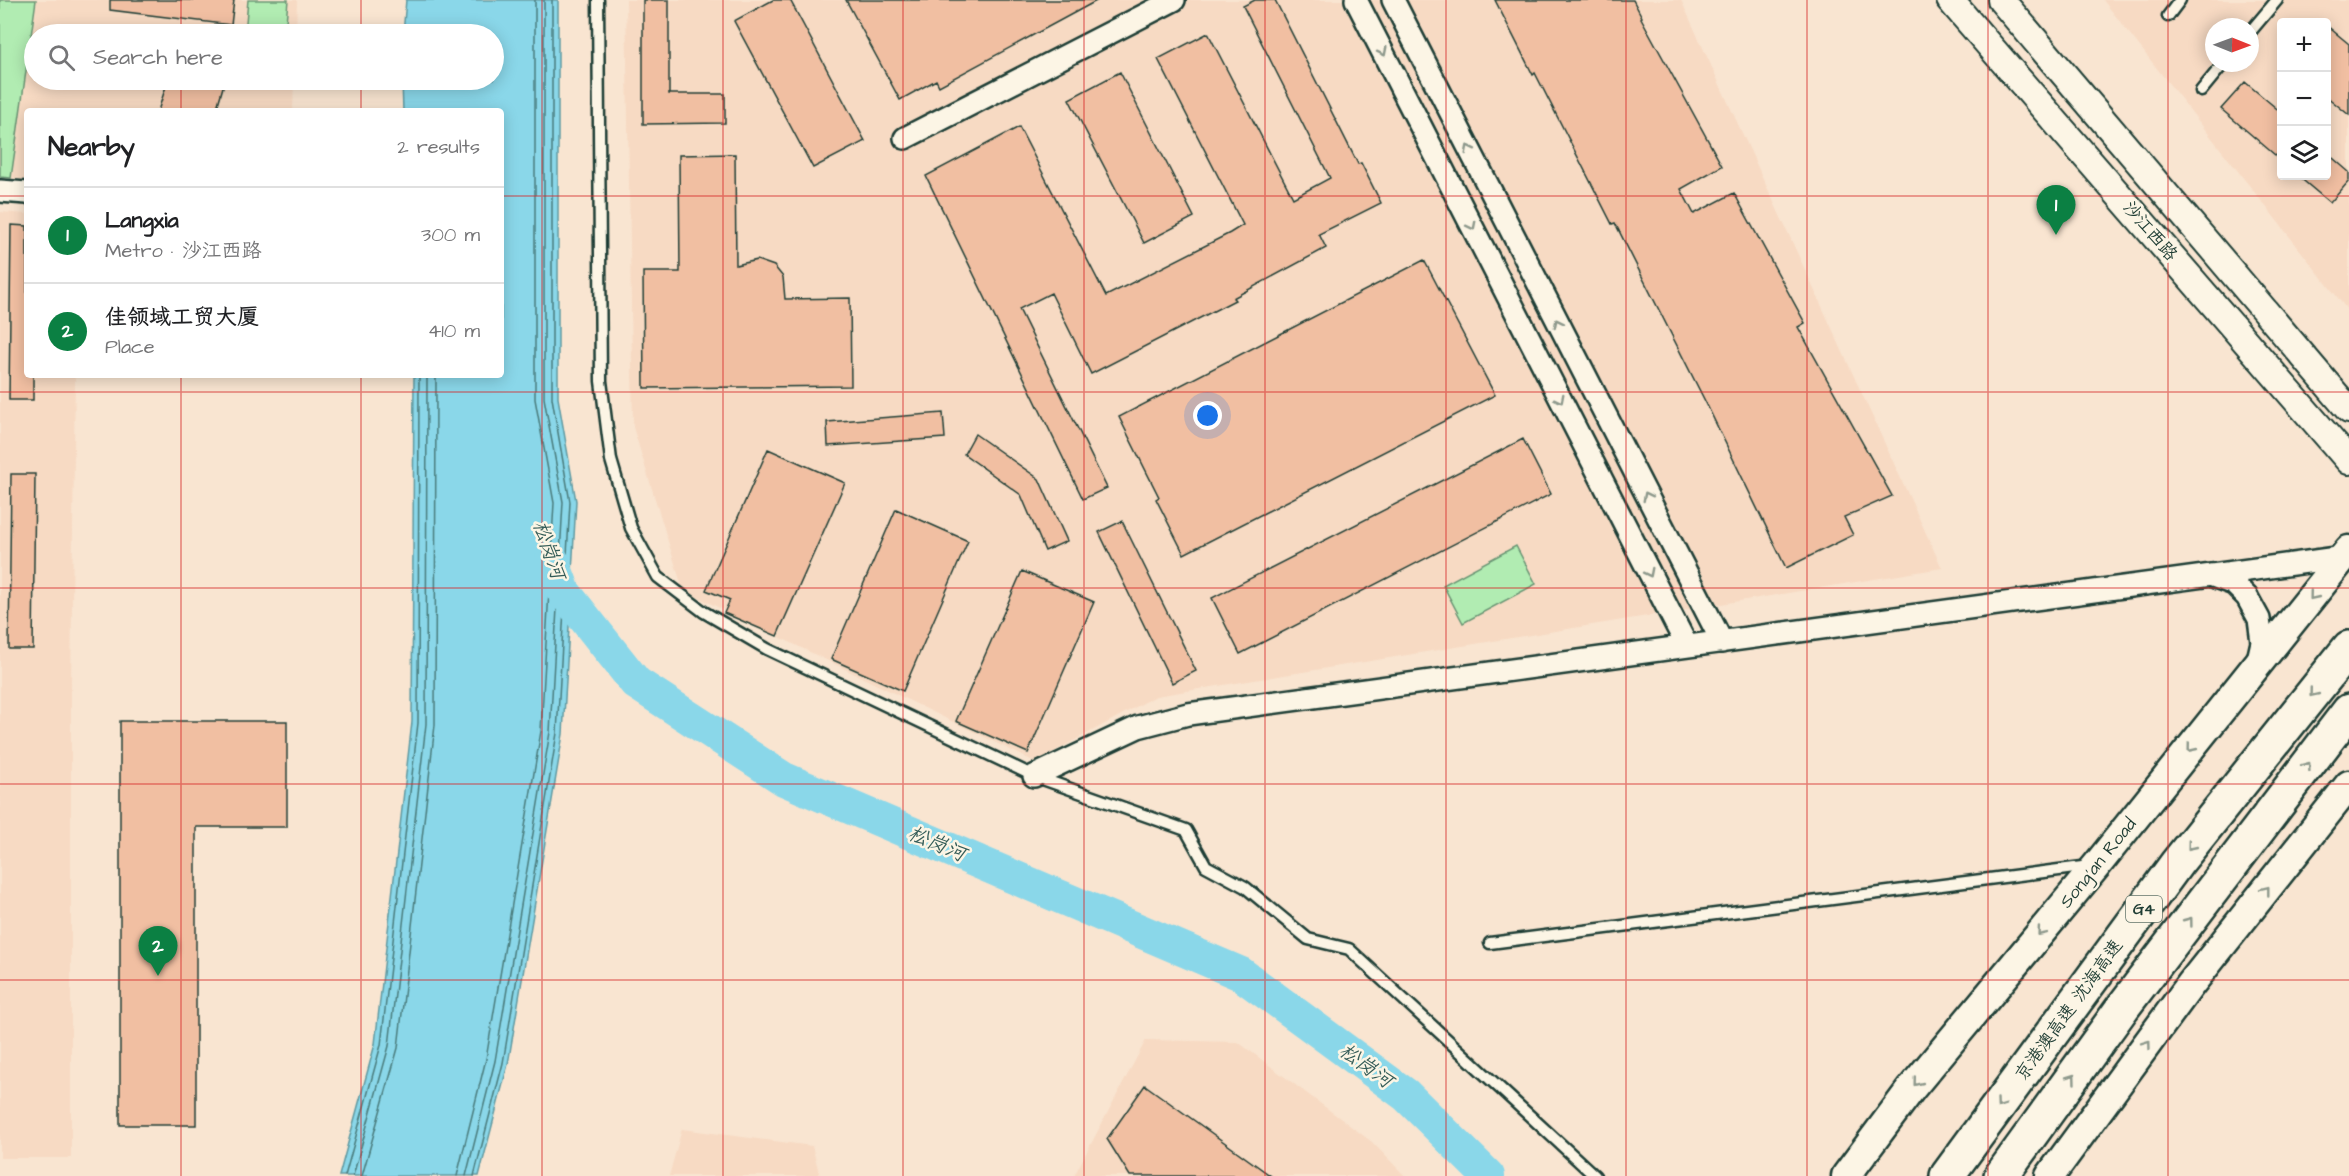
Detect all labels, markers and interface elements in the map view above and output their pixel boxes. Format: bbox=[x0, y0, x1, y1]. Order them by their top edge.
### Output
north arrow bbox=[2205, 18, 2259, 72]
map controls bbox=[2277, 18, 2331, 180]
button: + bbox=[2277, 18, 2331, 72]
search box bbox=[24, 24, 504, 90]
icon: search bbox=[45, 41, 78, 74]
text: Search here bbox=[93, 42, 223, 73]
one-way arrow bbox=[1376, 46, 1387, 56]
button: − bbox=[2277, 72, 2331, 126]
button: layers bbox=[2277, 126, 2331, 180]
text: Nearby bbox=[48, 129, 135, 165]
text: 2 results bbox=[397, 133, 480, 161]
one-way arrow bbox=[1465, 145, 1476, 156]
pin: 1 bbox=[2036, 186, 2076, 235]
street label: 沙江西路 bbox=[2117, 196, 2183, 266]
text: Langxia bbox=[105, 205, 179, 236]
one-way arrow bbox=[1464, 219, 1476, 230]
text: 1 bbox=[66, 221, 69, 249]
text: 300 m bbox=[421, 221, 480, 249]
text: Metro · 沙江西路 bbox=[105, 237, 262, 265]
text: 佳领域工贸大厦 bbox=[105, 302, 259, 333]
text: 2 bbox=[62, 317, 73, 345]
text: 410 m bbox=[428, 317, 480, 345]
one-way arrow bbox=[1554, 318, 1565, 329]
text: Place bbox=[105, 333, 155, 361]
one-way arrow bbox=[1553, 393, 1565, 404]
your location bbox=[1193, 401, 1222, 430]
one-way arrow bbox=[1643, 491, 1655, 502]
water label: 松岗河 bbox=[526, 517, 573, 586]
one-way arrow bbox=[1642, 567, 1653, 577]
one-way arrow bbox=[2309, 589, 2320, 600]
one-way arrow bbox=[2309, 687, 2320, 698]
one-way arrow bbox=[2187, 741, 2198, 752]
one-way arrow bbox=[2299, 762, 2310, 773]
street label: Song'an Road bbox=[2054, 813, 2143, 914]
water label: 松岗河 bbox=[904, 819, 973, 870]
one-way arrow bbox=[2187, 839, 2198, 850]
one-way arrow bbox=[2259, 885, 2270, 896]
road number: G4 bbox=[2126, 896, 2162, 922]
one-way arrow bbox=[2181, 917, 2192, 928]
one-way arrow bbox=[2038, 925, 2049, 936]
pin: 2 bbox=[138, 926, 178, 976]
street label: 京港澳高速 沈海高速 bbox=[2009, 934, 2129, 1086]
water label: 松岗河 bbox=[1334, 1037, 1401, 1097]
one-way arrow bbox=[2140, 1040, 2151, 1051]
one-way arrow bbox=[2065, 1073, 2076, 1084]
one-way arrow bbox=[1914, 1075, 1925, 1086]
one-way arrow bbox=[1996, 1097, 2007, 1108]

